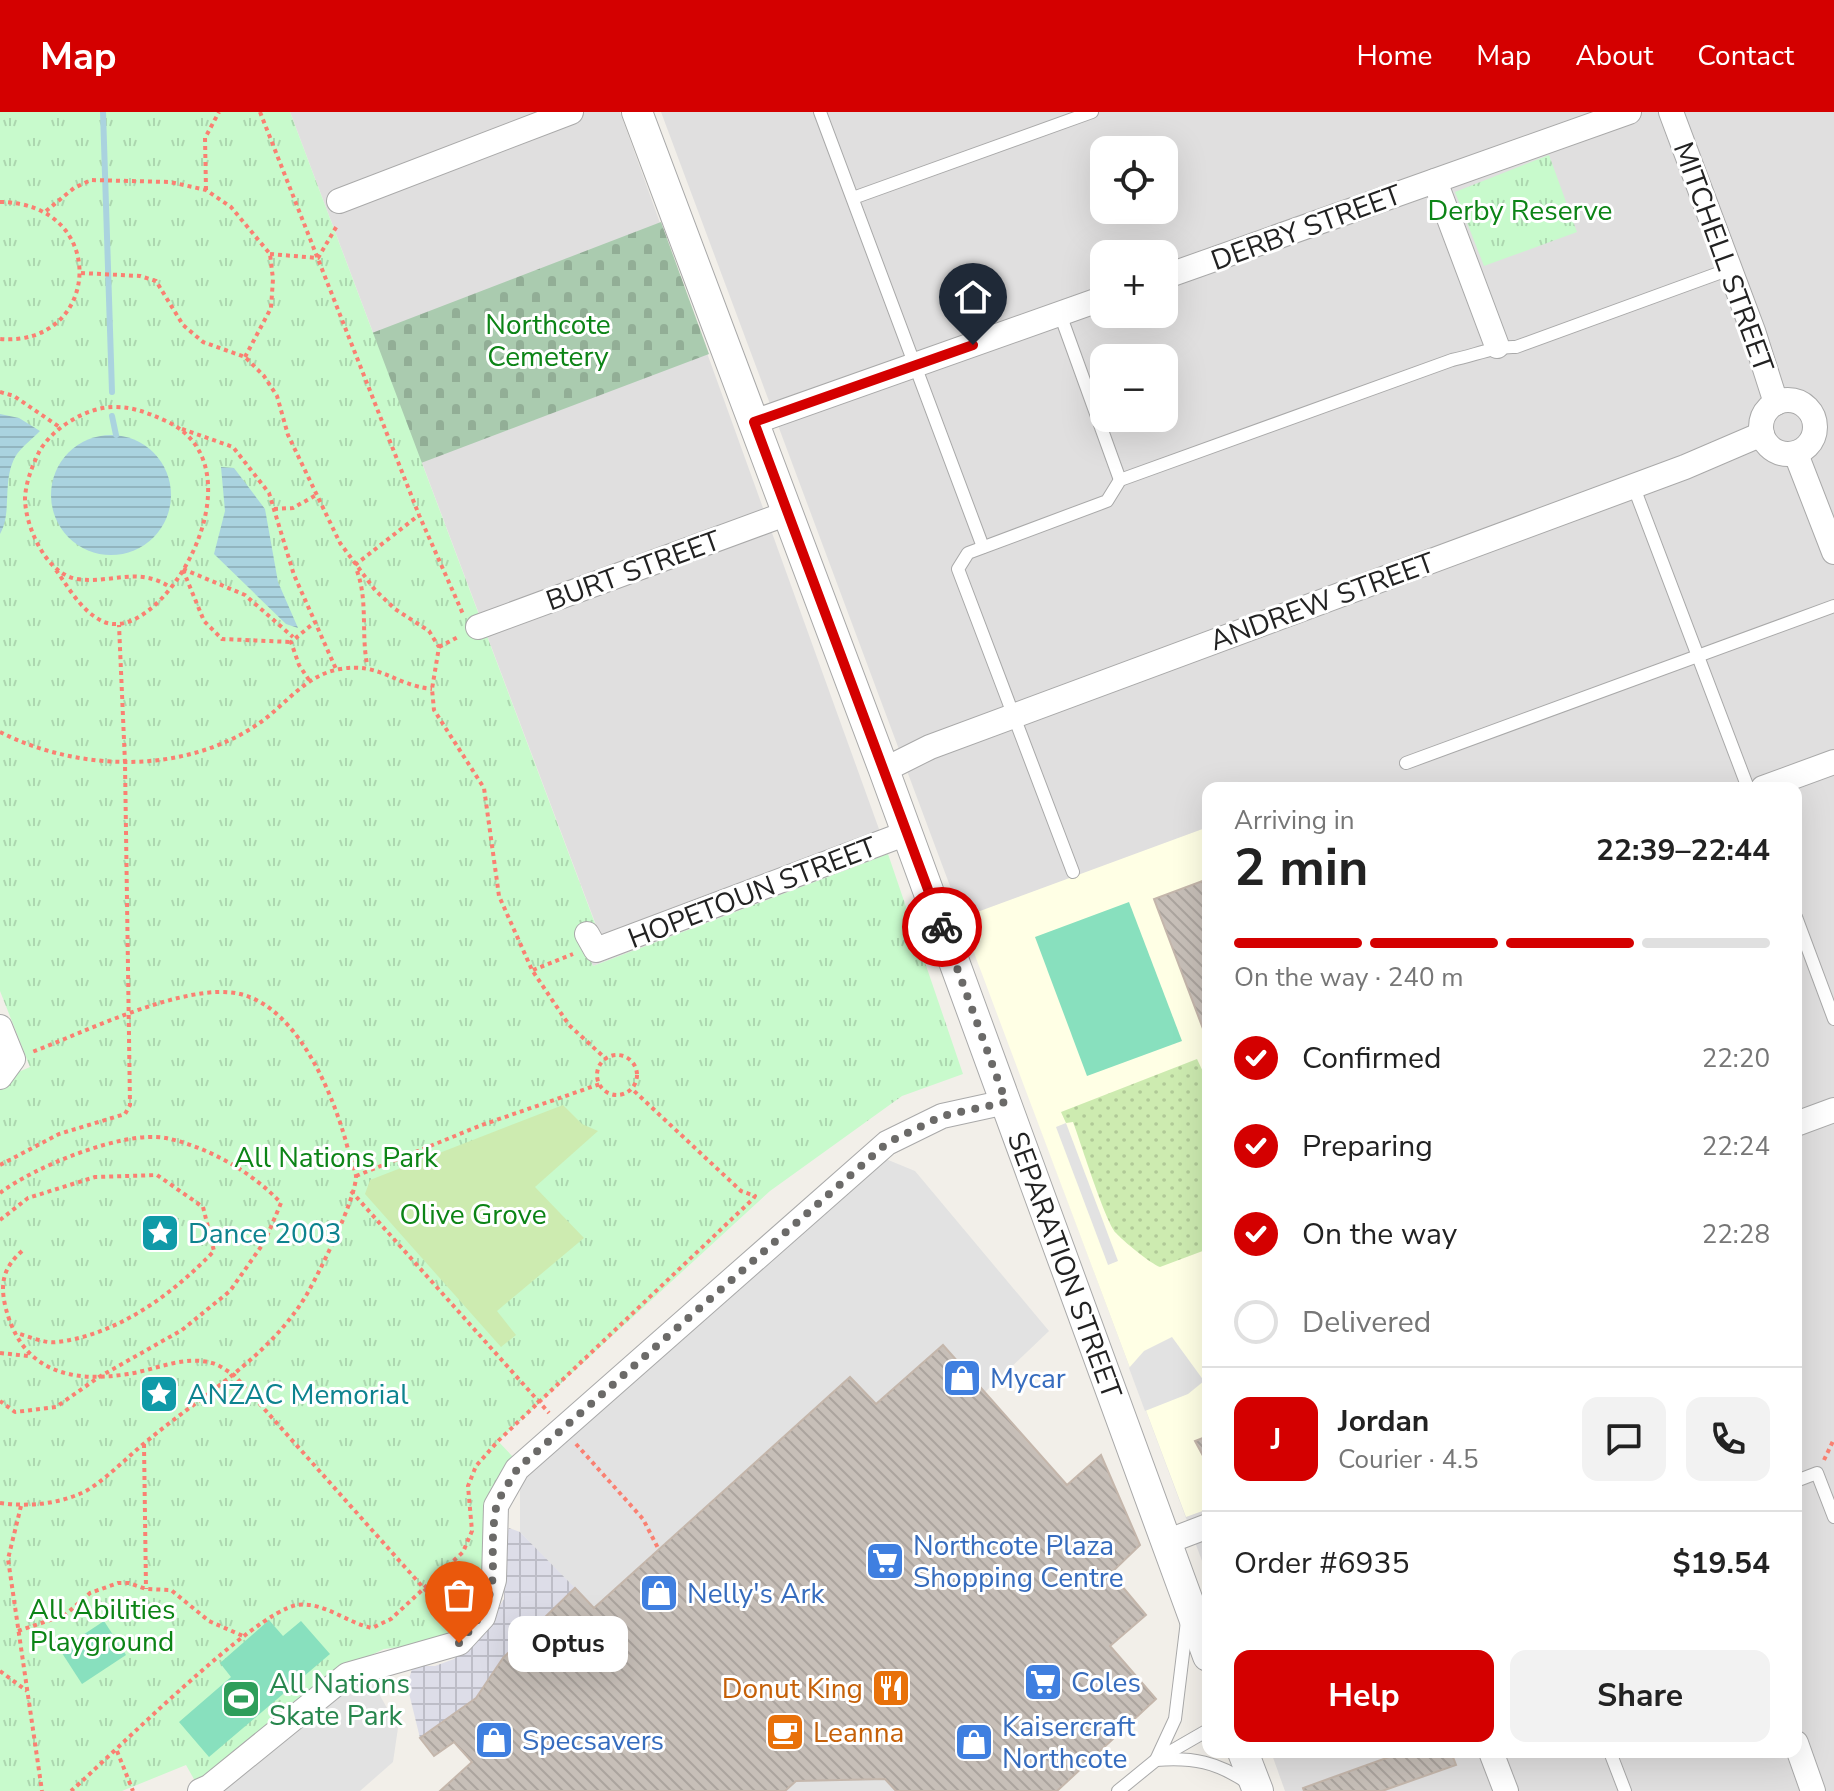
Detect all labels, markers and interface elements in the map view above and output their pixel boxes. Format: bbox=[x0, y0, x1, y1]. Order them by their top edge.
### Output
text: Map bbox=[40, 31, 117, 82]
text: Home bbox=[1357, 37, 1432, 75]
text: Map bbox=[1476, 37, 1531, 75]
text: About bbox=[1575, 37, 1653, 75]
text: Contact bbox=[1697, 37, 1794, 75]
map controls bbox=[1090, 136, 1178, 432]
button: locate bbox=[1090, 136, 1178, 224]
street label: MITCHELL STREET bbox=[1664, 137, 1782, 378]
street label: DERBY STREET bbox=[1206, 176, 1407, 280]
park label: Derby Reserve bbox=[1427, 192, 1613, 230]
button: + bbox=[1090, 240, 1178, 328]
pin bbox=[939, 263, 1007, 345]
icon: home bbox=[951, 275, 995, 319]
park label: Northcote Cemetery bbox=[485, 306, 611, 376]
button: − bbox=[1090, 344, 1178, 432]
street label: BURT STREET bbox=[541, 522, 726, 620]
street label: ANDREW STREET bbox=[1205, 544, 1440, 660]
text: Arriving in bbox=[1234, 803, 1355, 838]
street label: HOPETOUN STREET bbox=[623, 828, 882, 958]
text: 22:39–22:44 bbox=[1596, 830, 1770, 871]
text: 2 min bbox=[1234, 832, 1369, 903]
courier bbox=[902, 887, 982, 967]
icon: bike bbox=[920, 905, 964, 949]
text: On the way · 240 m bbox=[1234, 960, 1463, 995]
icon: check bbox=[1234, 1036, 1278, 1080]
text: Confirmed bbox=[1302, 1038, 1442, 1079]
text: 22:20 bbox=[1702, 1041, 1770, 1076]
icon: check bbox=[1234, 1124, 1278, 1168]
text: Preparing bbox=[1302, 1126, 1433, 1167]
street label: SEPARATION STREET bbox=[998, 1127, 1130, 1404]
text: 22:24 bbox=[1702, 1129, 1770, 1164]
park label: All Nations Park bbox=[234, 1139, 439, 1177]
park label: Olive Grove bbox=[399, 1196, 547, 1234]
place icon: Dance 2003 bbox=[139, 1212, 181, 1254]
icon: check bbox=[1234, 1212, 1278, 1256]
text: On the way bbox=[1302, 1214, 1457, 1255]
place label: Dance 2003 bbox=[188, 1215, 342, 1253]
text: 22:28 bbox=[1702, 1217, 1770, 1252]
text: Delivered bbox=[1302, 1302, 1431, 1343]
shop icon: Mycar bbox=[941, 1357, 983, 1399]
place label: Mycar bbox=[990, 1360, 1066, 1398]
place icon: ANZAC Memorial bbox=[138, 1373, 180, 1415]
place label: ANZAC Memorial bbox=[187, 1376, 409, 1414]
button: chat bbox=[1582, 1397, 1666, 1481]
button: phone bbox=[1686, 1397, 1770, 1481]
text: Jordan bbox=[1338, 1401, 1429, 1442]
text: J bbox=[1271, 1419, 1281, 1460]
text: Courier · 4.5 bbox=[1338, 1442, 1479, 1477]
place label: Northcote Plaza Shopping Centre bbox=[913, 1527, 1124, 1597]
supermarket icon: Northcote Plaza Shopping Centre bbox=[864, 1540, 906, 1582]
text: Order #6935 bbox=[1234, 1543, 1409, 1584]
text: $19.54 bbox=[1673, 1543, 1770, 1584]
pin bbox=[425, 1561, 493, 1643]
shop icon: Nelly's Ark bbox=[638, 1572, 680, 1614]
icon: bag bbox=[437, 1573, 481, 1617]
place label: Nelly's Ark bbox=[687, 1575, 826, 1613]
park label: All Abilities Playground bbox=[29, 1591, 175, 1661]
callout: Optus bbox=[507, 1615, 627, 1671]
text: Optus bbox=[531, 1626, 605, 1661]
button: Help bbox=[1234, 1650, 1494, 1742]
button: Share bbox=[1510, 1650, 1770, 1742]
supermarket icon: Coles bbox=[1022, 1661, 1064, 1703]
place label: Coles bbox=[1071, 1664, 1141, 1702]
place label: All Nations Skate Park bbox=[269, 1665, 410, 1735]
restaurant icon: Donut King bbox=[870, 1667, 912, 1709]
place label: Donut King bbox=[722, 1670, 863, 1708]
sports icon: All Nations Skate Park bbox=[220, 1678, 262, 1720]
place label: Kaisercraft Northcote bbox=[1002, 1708, 1135, 1778]
cafe icon: Leanna bbox=[764, 1711, 806, 1753]
place label: Leanna bbox=[813, 1714, 904, 1752]
shop icon: Specsavers bbox=[473, 1719, 515, 1761]
shop icon: Kaisercraft Northcote bbox=[953, 1721, 995, 1763]
place label: Specsavers bbox=[522, 1722, 664, 1760]

